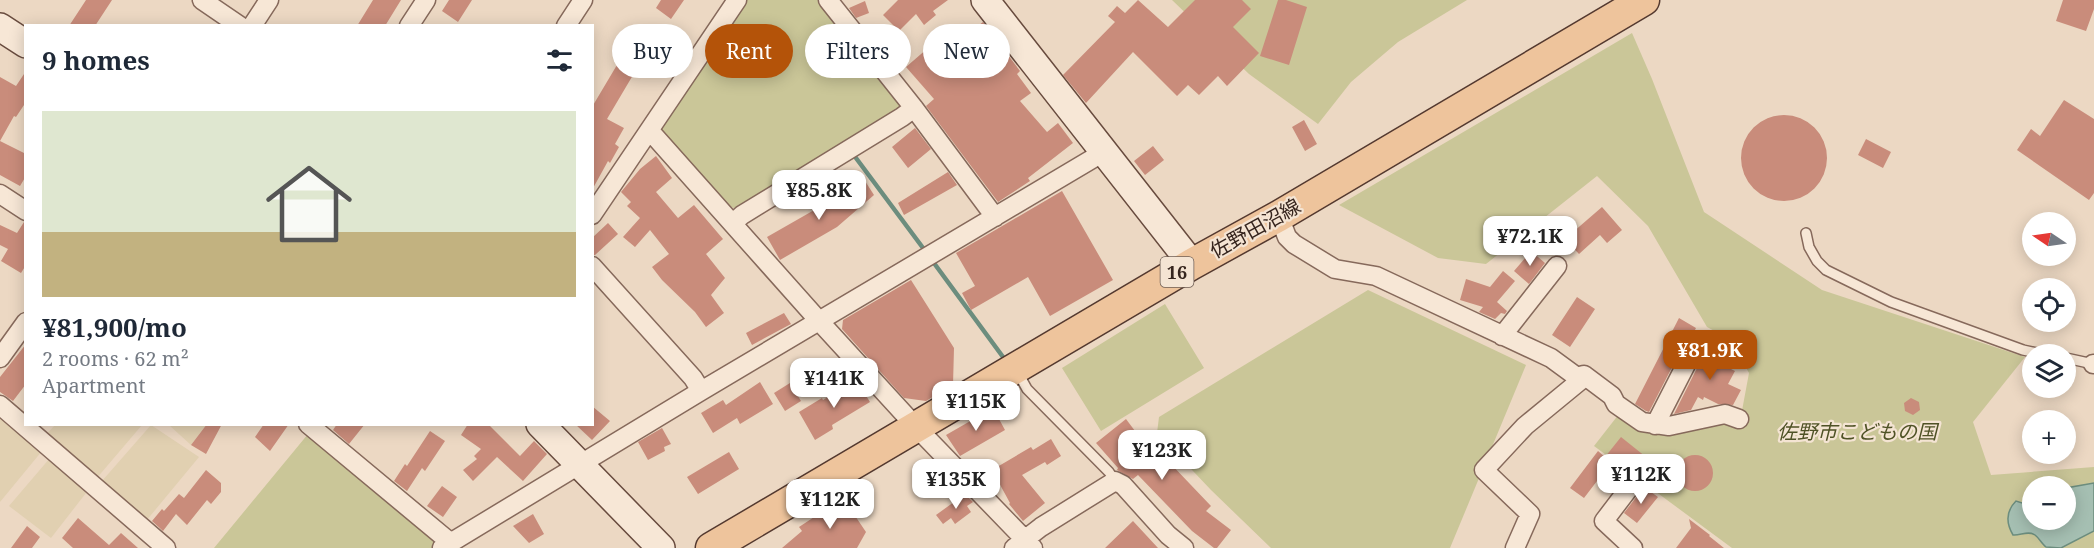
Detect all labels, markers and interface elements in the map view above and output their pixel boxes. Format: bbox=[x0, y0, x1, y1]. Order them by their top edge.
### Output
chip: Buy bbox=[612, 24, 693, 78]
chip: Rent bbox=[705, 24, 793, 78]
chip: Filters bbox=[805, 24, 911, 78]
chip: New bbox=[923, 24, 1010, 78]
text: 9 homes bbox=[42, 42, 150, 78]
icon: filters bbox=[543, 44, 576, 77]
icon: home bbox=[255, 150, 363, 258]
pin: ¥85.8K bbox=[770, 170, 868, 221]
text: ¥85.8K bbox=[786, 176, 852, 203]
street label: 佐野田沼線 bbox=[1205, 192, 1305, 264]
north arrow bbox=[2022, 212, 2076, 266]
map controls bbox=[2022, 212, 2076, 530]
pin: ¥72.1K bbox=[1481, 216, 1579, 267]
text: ¥72.1K bbox=[1497, 222, 1563, 249]
road number: 16 bbox=[1160, 257, 1194, 287]
button: locate bbox=[2022, 278, 2076, 332]
text: ¥81,900/mo bbox=[42, 309, 187, 345]
pin: ¥81.9K bbox=[1661, 330, 1759, 381]
text: ¥81.9K bbox=[1677, 336, 1743, 363]
button: layers bbox=[2022, 344, 2076, 398]
text: 2 rooms · 62 m² bbox=[42, 345, 189, 372]
pin: ¥141K bbox=[792, 358, 876, 409]
text: ¥141K bbox=[804, 364, 864, 391]
text: Apartment bbox=[42, 372, 146, 399]
pin: ¥115K bbox=[934, 381, 1018, 432]
text: ¥115K bbox=[946, 387, 1006, 414]
button: + bbox=[2022, 410, 2076, 464]
park label: 佐野市こどもの国 bbox=[1777, 418, 1940, 445]
pin: ¥123K bbox=[1120, 430, 1204, 481]
text: ¥123K bbox=[1132, 436, 1192, 463]
pin: ¥112K bbox=[1599, 454, 1683, 505]
pin: ¥135K bbox=[914, 459, 998, 510]
text: ¥112K bbox=[1611, 460, 1671, 487]
text: ¥135K bbox=[926, 465, 986, 492]
button: − bbox=[2022, 476, 2076, 530]
pin: ¥112K bbox=[788, 479, 872, 530]
text: ¥112K bbox=[800, 485, 860, 512]

